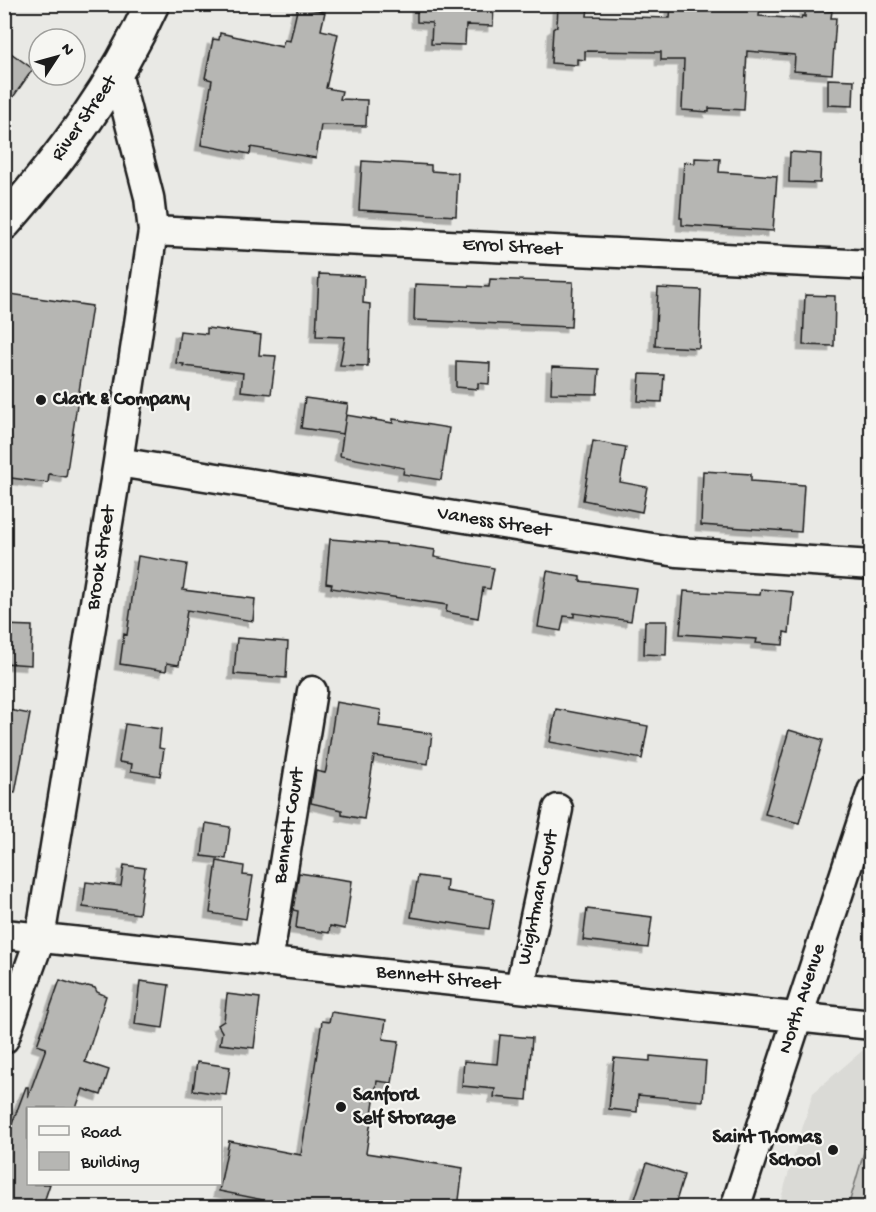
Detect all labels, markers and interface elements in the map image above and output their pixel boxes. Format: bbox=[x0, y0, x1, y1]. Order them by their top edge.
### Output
north arrow bbox=[27, 27, 87, 87]
text: N bbox=[56, 40, 77, 60]
street label: River Street bbox=[47, 70, 124, 166]
street label: Errol Street bbox=[462, 234, 564, 262]
place label: Clark & Company bbox=[52, 389, 190, 412]
marker: Clark & Company bbox=[34, 393, 48, 407]
street label: Brook Street bbox=[82, 503, 122, 613]
street label: Vaness Street bbox=[434, 503, 554, 544]
street label: Bennett Court bbox=[269, 765, 311, 886]
street label: Wightman Court bbox=[514, 827, 565, 967]
street label: North Avenue bbox=[774, 940, 832, 1057]
street label: Bennett Street bbox=[374, 961, 503, 997]
place label: Sanford Self Storage bbox=[353, 1085, 456, 1131]
marker: Sanford Self Storage bbox=[334, 1100, 348, 1114]
legend bbox=[27, 1107, 222, 1185]
text: Road bbox=[81, 1123, 122, 1144]
place label: Saint Thomas School bbox=[712, 1127, 823, 1173]
marker: Saint Thomas School bbox=[826, 1143, 840, 1157]
text: Building bbox=[80, 1153, 140, 1174]

